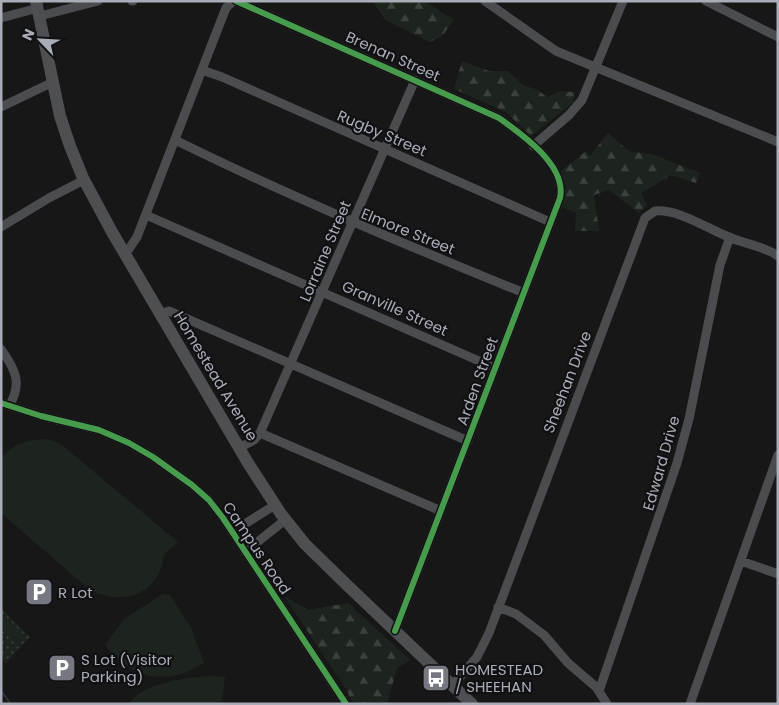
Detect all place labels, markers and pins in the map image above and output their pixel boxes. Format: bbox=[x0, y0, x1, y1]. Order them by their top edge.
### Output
parking icon: R Lot bbox=[24, 577, 54, 607]
place label: R Lot bbox=[58, 582, 93, 603]
place label: S Lot (Visitor Parking) bbox=[81, 649, 173, 687]
parking icon: S Lot (Visitor Parking) bbox=[47, 653, 77, 683]
place label: HOMESTEAD / SHEEHAN bbox=[455, 659, 543, 697]
bus stop icon: HOMESTEAD / SHEEHAN bbox=[421, 663, 451, 693]

